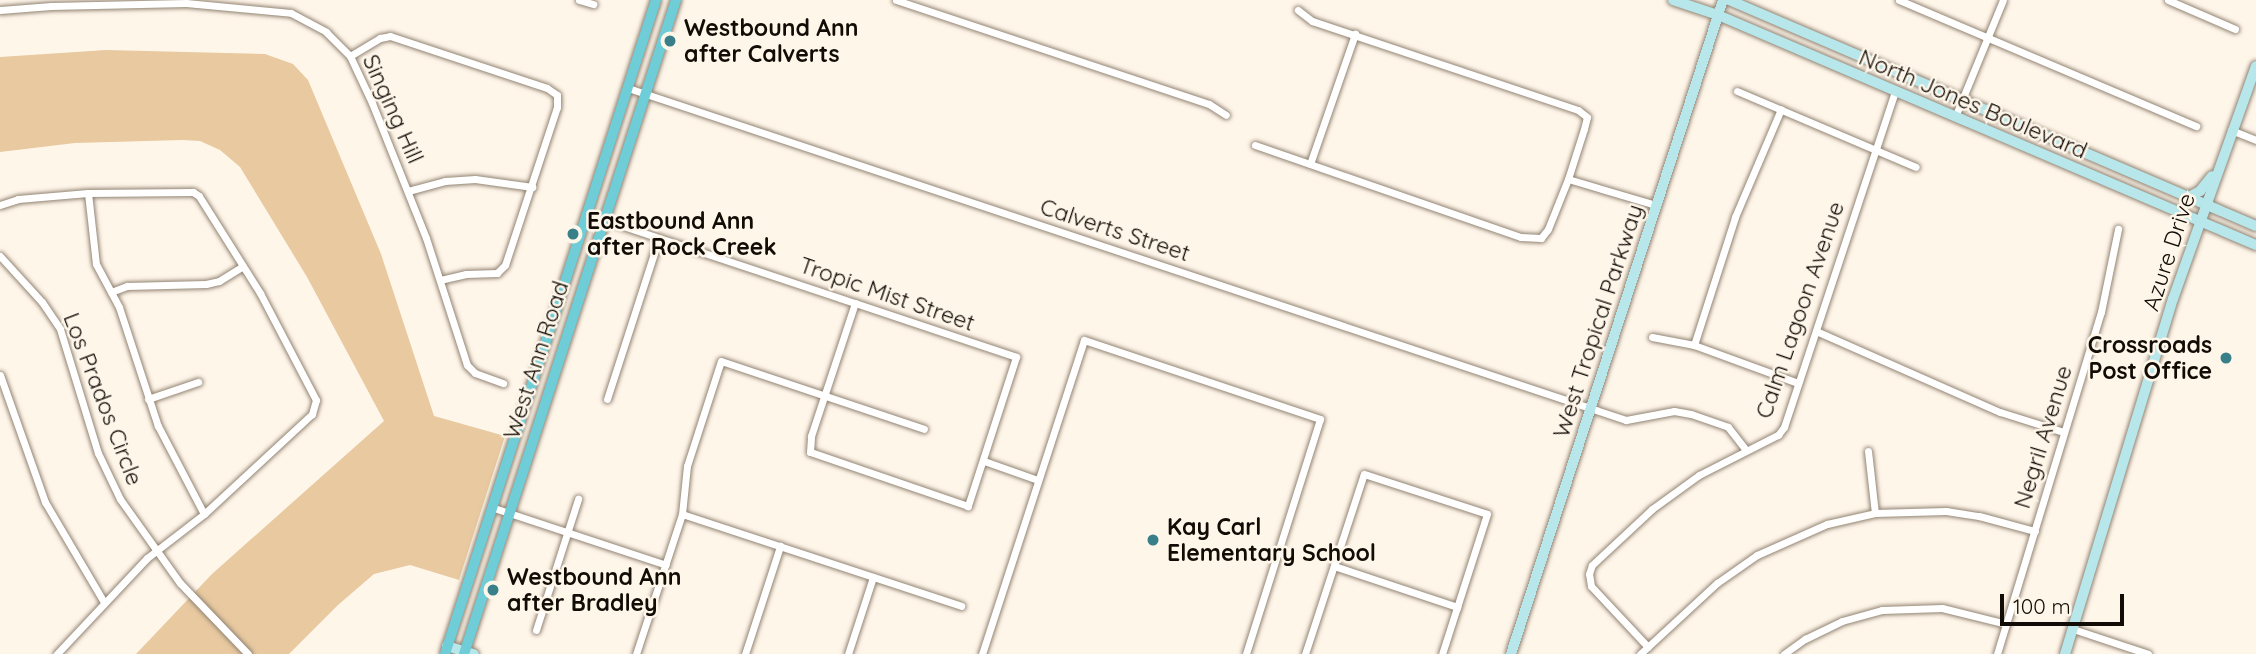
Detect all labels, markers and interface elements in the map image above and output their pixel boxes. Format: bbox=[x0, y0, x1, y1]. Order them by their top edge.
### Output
place label: Westbound Ann after Calverts bbox=[684, 14, 858, 68]
marker: Westbound Ann after Calverts bbox=[662, 33, 678, 49]
street label: North Jones Boulevard bbox=[1855, 43, 2091, 165]
street label: Singing Hill bbox=[357, 50, 429, 168]
street label: Azure Drive bbox=[2137, 190, 2201, 314]
street label: Calverts Street bbox=[1037, 193, 1193, 267]
street label: Calm Lagoon Avenue bbox=[1750, 198, 1850, 422]
street label: West Tropical Parkway bbox=[1547, 201, 1649, 441]
place label: Eastbound Ann after Rock Creek bbox=[587, 207, 776, 261]
marker: Eastbound Ann after Rock Creek bbox=[565, 226, 581, 242]
street label: Tropic Mist Street bbox=[796, 251, 978, 337]
street label: West Ann Road bbox=[497, 277, 575, 443]
street label: Los Prados Circle bbox=[57, 309, 149, 489]
place label: Crossroads Post Office bbox=[2088, 331, 2212, 385]
marker: Crossroads Post Office bbox=[2218, 350, 2234, 366]
street label: Negril Avenue bbox=[2008, 362, 2078, 512]
place label: Kay Carl Elementary School bbox=[1167, 513, 1376, 567]
marker: Kay Carl Elementary School bbox=[1145, 532, 1161, 548]
place label: Westbound Ann after Bradley bbox=[507, 563, 681, 617]
scale bar bbox=[2004, 580, 2128, 624]
marker: Westbound Ann after Bradley bbox=[485, 582, 501, 598]
text: 100 m bbox=[2013, 593, 2071, 619]

